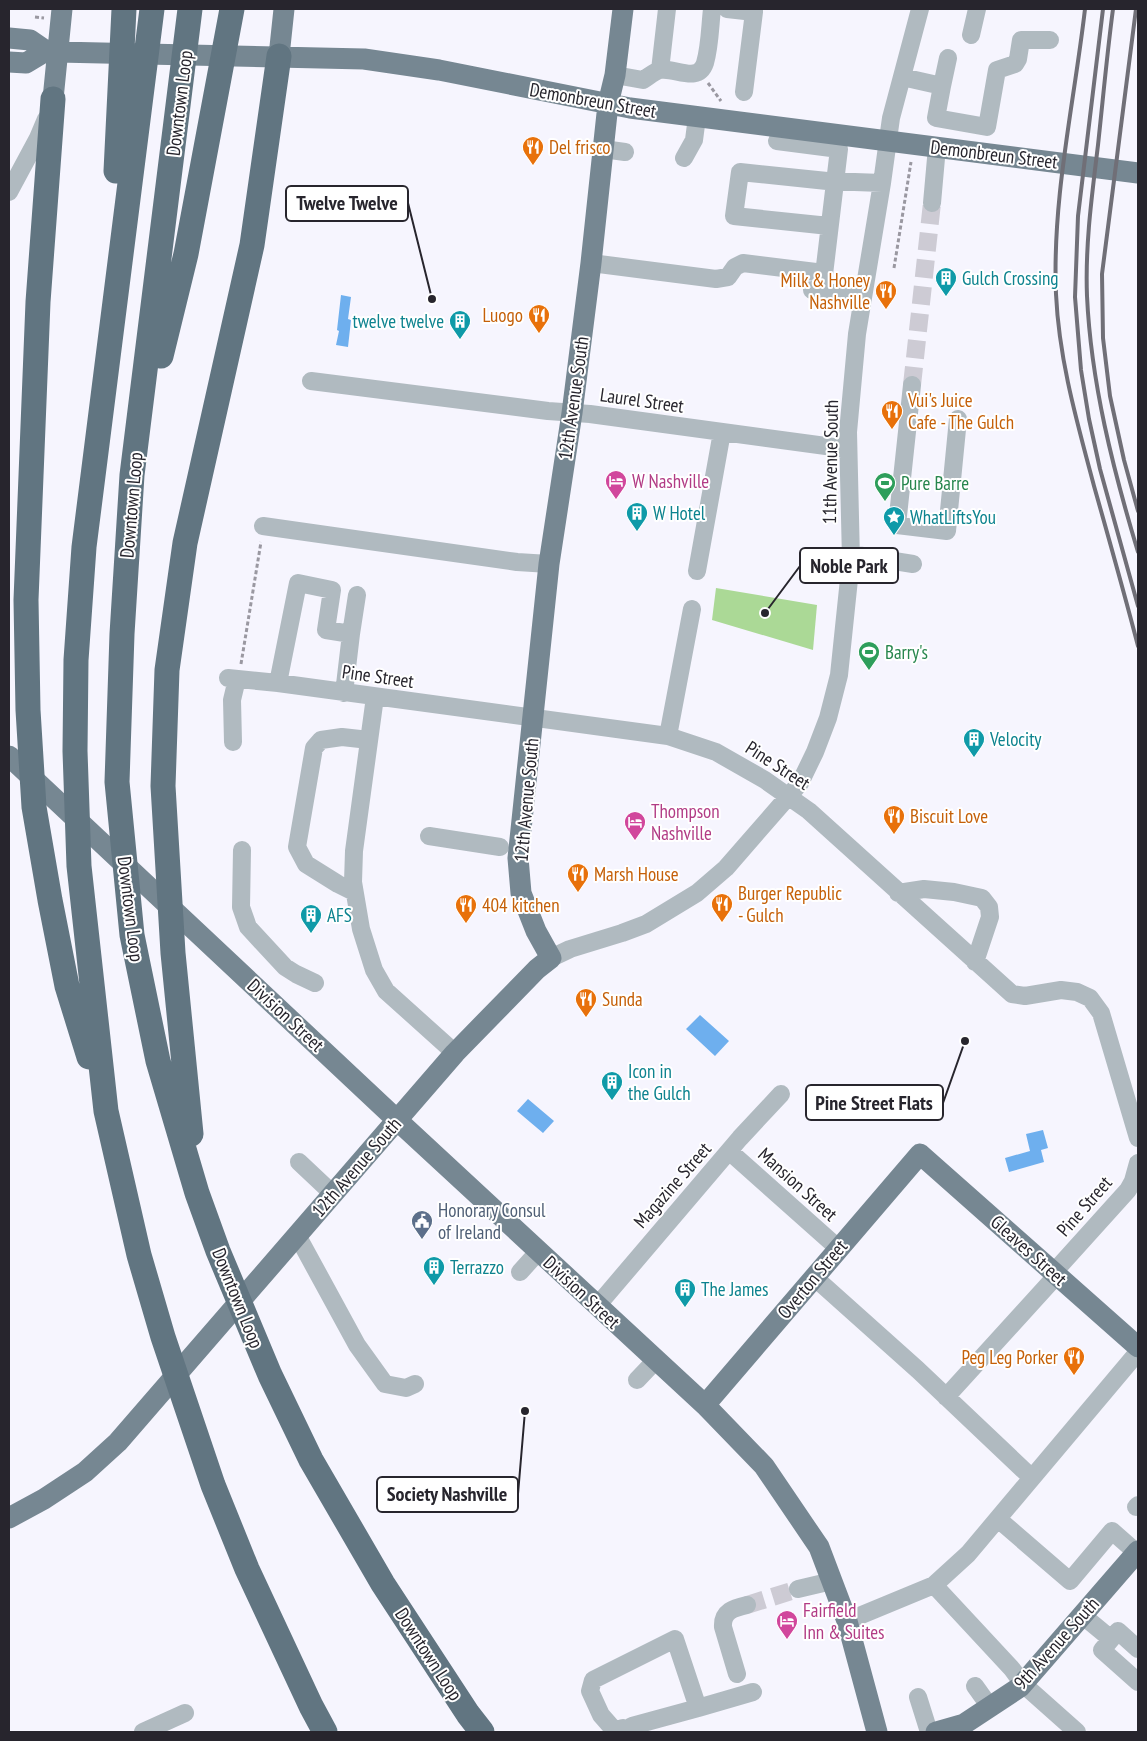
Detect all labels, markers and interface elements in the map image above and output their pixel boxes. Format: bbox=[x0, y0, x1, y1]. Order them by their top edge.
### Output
street label: Downtown Loop bbox=[161, 49, 197, 157]
street label: Demonbreun Street bbox=[528, 77, 659, 123]
street label: Demonbreun Street bbox=[929, 134, 1060, 174]
restaurant icon: Del frisco bbox=[521, 135, 545, 166]
place label: Del frisco bbox=[549, 135, 611, 159]
callout: Twelve Twelve bbox=[286, 186, 408, 221]
text: Twelve Twelve bbox=[296, 190, 398, 216]
building icon: Gulch Crossing bbox=[934, 266, 958, 297]
place label: Gulch Crossing bbox=[962, 266, 1059, 290]
place label: Milk & Honey Nashville bbox=[781, 268, 871, 314]
restaurant icon: Milk & Honey Nashville bbox=[874, 279, 898, 310]
place label: Luogo bbox=[483, 303, 523, 327]
restaurant icon: Luogo bbox=[527, 303, 551, 334]
place label: twelve twelve bbox=[352, 309, 444, 333]
building icon: twelve twelve bbox=[448, 309, 472, 340]
street label: 12th Avenue South bbox=[552, 335, 594, 461]
street label: Laurel Street bbox=[599, 382, 686, 418]
place label: Vui's Juice Cafe - The Gulch bbox=[907, 388, 1014, 434]
restaurant icon: Vui's Juice Cafe - The Gulch bbox=[880, 399, 904, 430]
street label: 11th Avenue South bbox=[817, 400, 843, 524]
street label: Downtown Loop bbox=[114, 451, 148, 559]
hotel icon: W Nashville bbox=[604, 469, 628, 500]
place label: W Nashville bbox=[632, 469, 709, 493]
sports icon: Pure Barre bbox=[873, 471, 897, 502]
place label: Pure Barre bbox=[901, 471, 969, 495]
building icon: W Hotel bbox=[625, 501, 649, 532]
place label: W Hotel bbox=[653, 501, 706, 525]
place icon: WhatLiftsYou bbox=[882, 505, 906, 536]
place label: WhatLiftsYou bbox=[910, 505, 996, 529]
callout: Noble Park bbox=[800, 548, 898, 583]
text: Noble Park bbox=[810, 553, 889, 579]
sports icon: Barry's bbox=[857, 640, 881, 671]
place label: Barry's bbox=[885, 640, 928, 664]
street label: Pine Street bbox=[341, 659, 416, 693]
building icon: Velocity bbox=[962, 727, 986, 758]
place label: Velocity bbox=[989, 727, 1042, 751]
street label: Pine Street bbox=[741, 735, 815, 795]
street label: 12th Avenue South bbox=[509, 737, 543, 863]
place label: Thompson Nashville bbox=[651, 799, 720, 845]
restaurant icon: Biscuit Love bbox=[882, 804, 906, 835]
place label: Biscuit Love bbox=[910, 804, 988, 828]
hotel icon: Thompson Nashville bbox=[623, 810, 647, 841]
street label: Downtown Loop bbox=[113, 855, 149, 963]
restaurant icon: Marsh House bbox=[566, 862, 590, 893]
place label: Marsh House bbox=[594, 862, 679, 886]
place label: Burger Republic - Gulch bbox=[738, 881, 842, 927]
restaurant icon: Burger Republic - Gulch bbox=[710, 892, 734, 923]
restaurant icon: 404 kitchen bbox=[454, 893, 478, 924]
place label: 404 kitchen bbox=[482, 893, 560, 917]
building icon: AFS bbox=[299, 903, 323, 934]
place label: AFS bbox=[327, 903, 352, 927]
street label: Division Street bbox=[243, 973, 330, 1057]
restaurant icon: Sunda bbox=[574, 987, 598, 1018]
place label: Sunda bbox=[602, 987, 643, 1011]
place label: Icon in the Gulch bbox=[628, 1059, 691, 1105]
building icon: Icon in the Gulch bbox=[600, 1070, 624, 1101]
callout: Pine Street Flats bbox=[806, 1085, 943, 1120]
text: Pine Street Flats bbox=[815, 1090, 933, 1116]
street label: 12th Avenue South bbox=[306, 1112, 406, 1222]
street label: Magazine Street bbox=[628, 1137, 716, 1233]
street label: Mansion Street bbox=[753, 1142, 843, 1226]
street label: Pine Street bbox=[1051, 1170, 1117, 1241]
place label: Honorary Consul of Ireland bbox=[438, 1198, 546, 1244]
public building icon: Honorary Consul of Ireland bbox=[410, 1209, 434, 1240]
street label: Gleaves Street bbox=[986, 1210, 1073, 1291]
street label: Overton Street bbox=[772, 1234, 853, 1324]
street label: Downtown Loop bbox=[207, 1244, 269, 1352]
street label: Division Street bbox=[539, 1250, 626, 1334]
building icon: Terrazzo bbox=[422, 1255, 446, 1286]
place label: Terrazzo bbox=[450, 1255, 504, 1279]
building icon: The James bbox=[673, 1277, 697, 1308]
place label: The James bbox=[701, 1277, 769, 1301]
place label: Peg Leg Porker bbox=[961, 1345, 1059, 1369]
restaurant icon: Peg Leg Porker bbox=[1062, 1345, 1086, 1376]
callout: Society Nashville bbox=[377, 1477, 518, 1512]
text: Society Nashville bbox=[387, 1481, 507, 1507]
street label: 9th Avenue South bbox=[1008, 1592, 1104, 1694]
place label: Fairfield Inn & Suites bbox=[803, 1598, 884, 1644]
street label: Downtown Loop bbox=[390, 1603, 468, 1705]
hotel icon: Fairfield Inn & Suites bbox=[775, 1609, 799, 1640]

